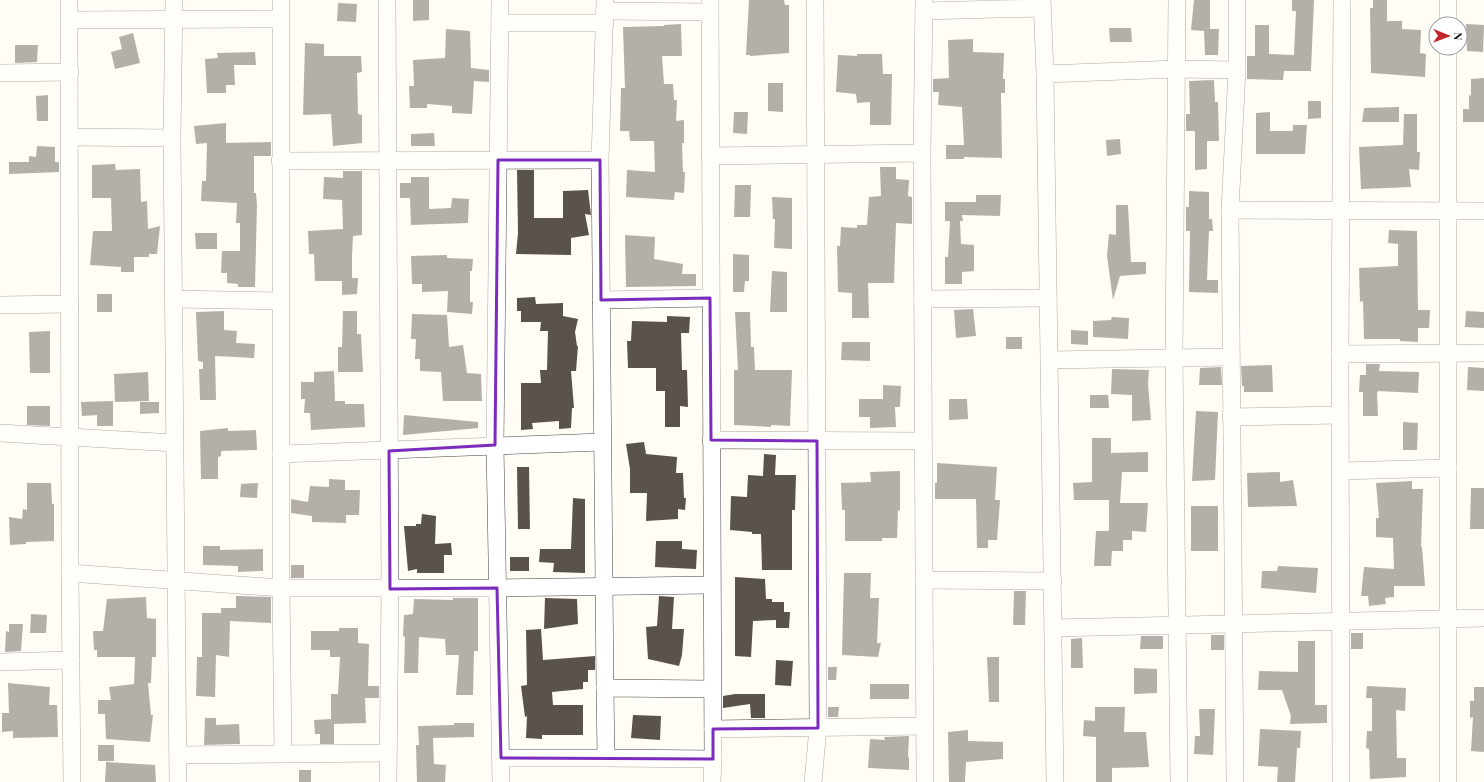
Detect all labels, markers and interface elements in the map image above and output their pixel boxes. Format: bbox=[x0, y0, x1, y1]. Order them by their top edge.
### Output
north arrow bbox=[1428, 16, 1468, 56]
text: N bbox=[1451, 32, 1466, 40]

